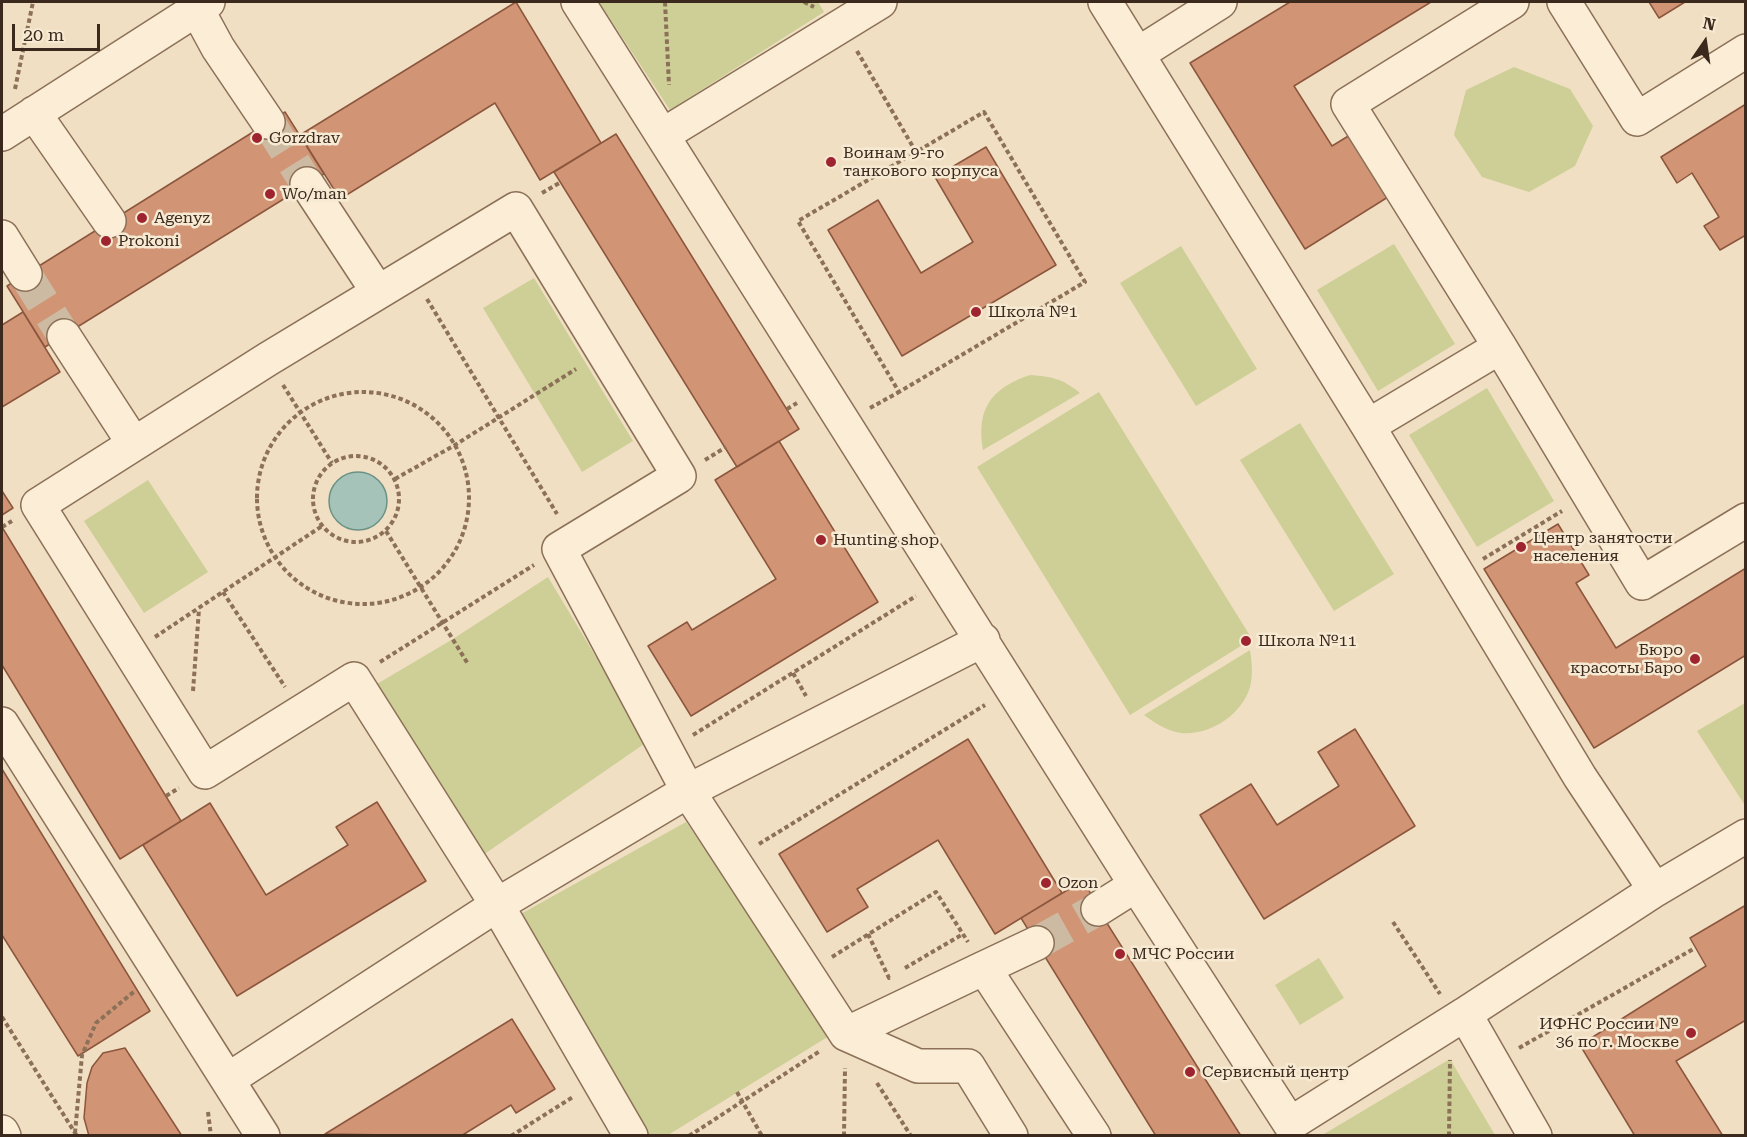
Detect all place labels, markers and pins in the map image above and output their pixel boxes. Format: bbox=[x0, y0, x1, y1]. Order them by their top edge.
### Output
place label: Gorzdrav bbox=[269, 128, 340, 148]
marker: Gorzdrav bbox=[250, 131, 264, 145]
place label: Воинам 9-го танкового корпуса bbox=[843, 143, 998, 181]
marker: Воинам 9-го танкового корпуса bbox=[824, 155, 838, 169]
place label: Wo/man bbox=[282, 184, 347, 204]
marker: Wo/man bbox=[263, 187, 277, 201]
place label: Agenyz bbox=[154, 208, 210, 228]
marker: Agenyz bbox=[135, 211, 149, 225]
place label: Prokoni bbox=[118, 231, 179, 251]
marker: Prokoni bbox=[99, 234, 113, 248]
place label: Школа №1 bbox=[988, 302, 1078, 322]
marker: Школа №1 bbox=[969, 305, 983, 319]
place label: Центр занятости населения bbox=[1533, 528, 1673, 566]
place label: Hunting shop bbox=[833, 530, 939, 550]
marker: Hunting shop bbox=[814, 533, 828, 547]
marker: Центр занятости населения bbox=[1514, 540, 1528, 554]
place label: Школа №11 bbox=[1258, 631, 1357, 651]
marker: Школа №11 bbox=[1239, 634, 1253, 648]
place label: Бюро красоты Баро bbox=[1570, 640, 1683, 678]
marker: Бюро красоты Баро bbox=[1688, 652, 1702, 666]
place label: Ozon bbox=[1058, 873, 1098, 893]
marker: Ozon bbox=[1039, 876, 1053, 890]
place label: МЧС России bbox=[1132, 944, 1234, 964]
marker: МЧС России bbox=[1113, 947, 1127, 961]
place label: ИФНС России № 36 по г. Москве bbox=[1539, 1014, 1679, 1052]
marker: ИФНС России № 36 по г. Москве bbox=[1684, 1026, 1698, 1040]
place label: Сервисный центр bbox=[1202, 1062, 1349, 1082]
marker: Сервисный центр bbox=[1183, 1065, 1197, 1079]

